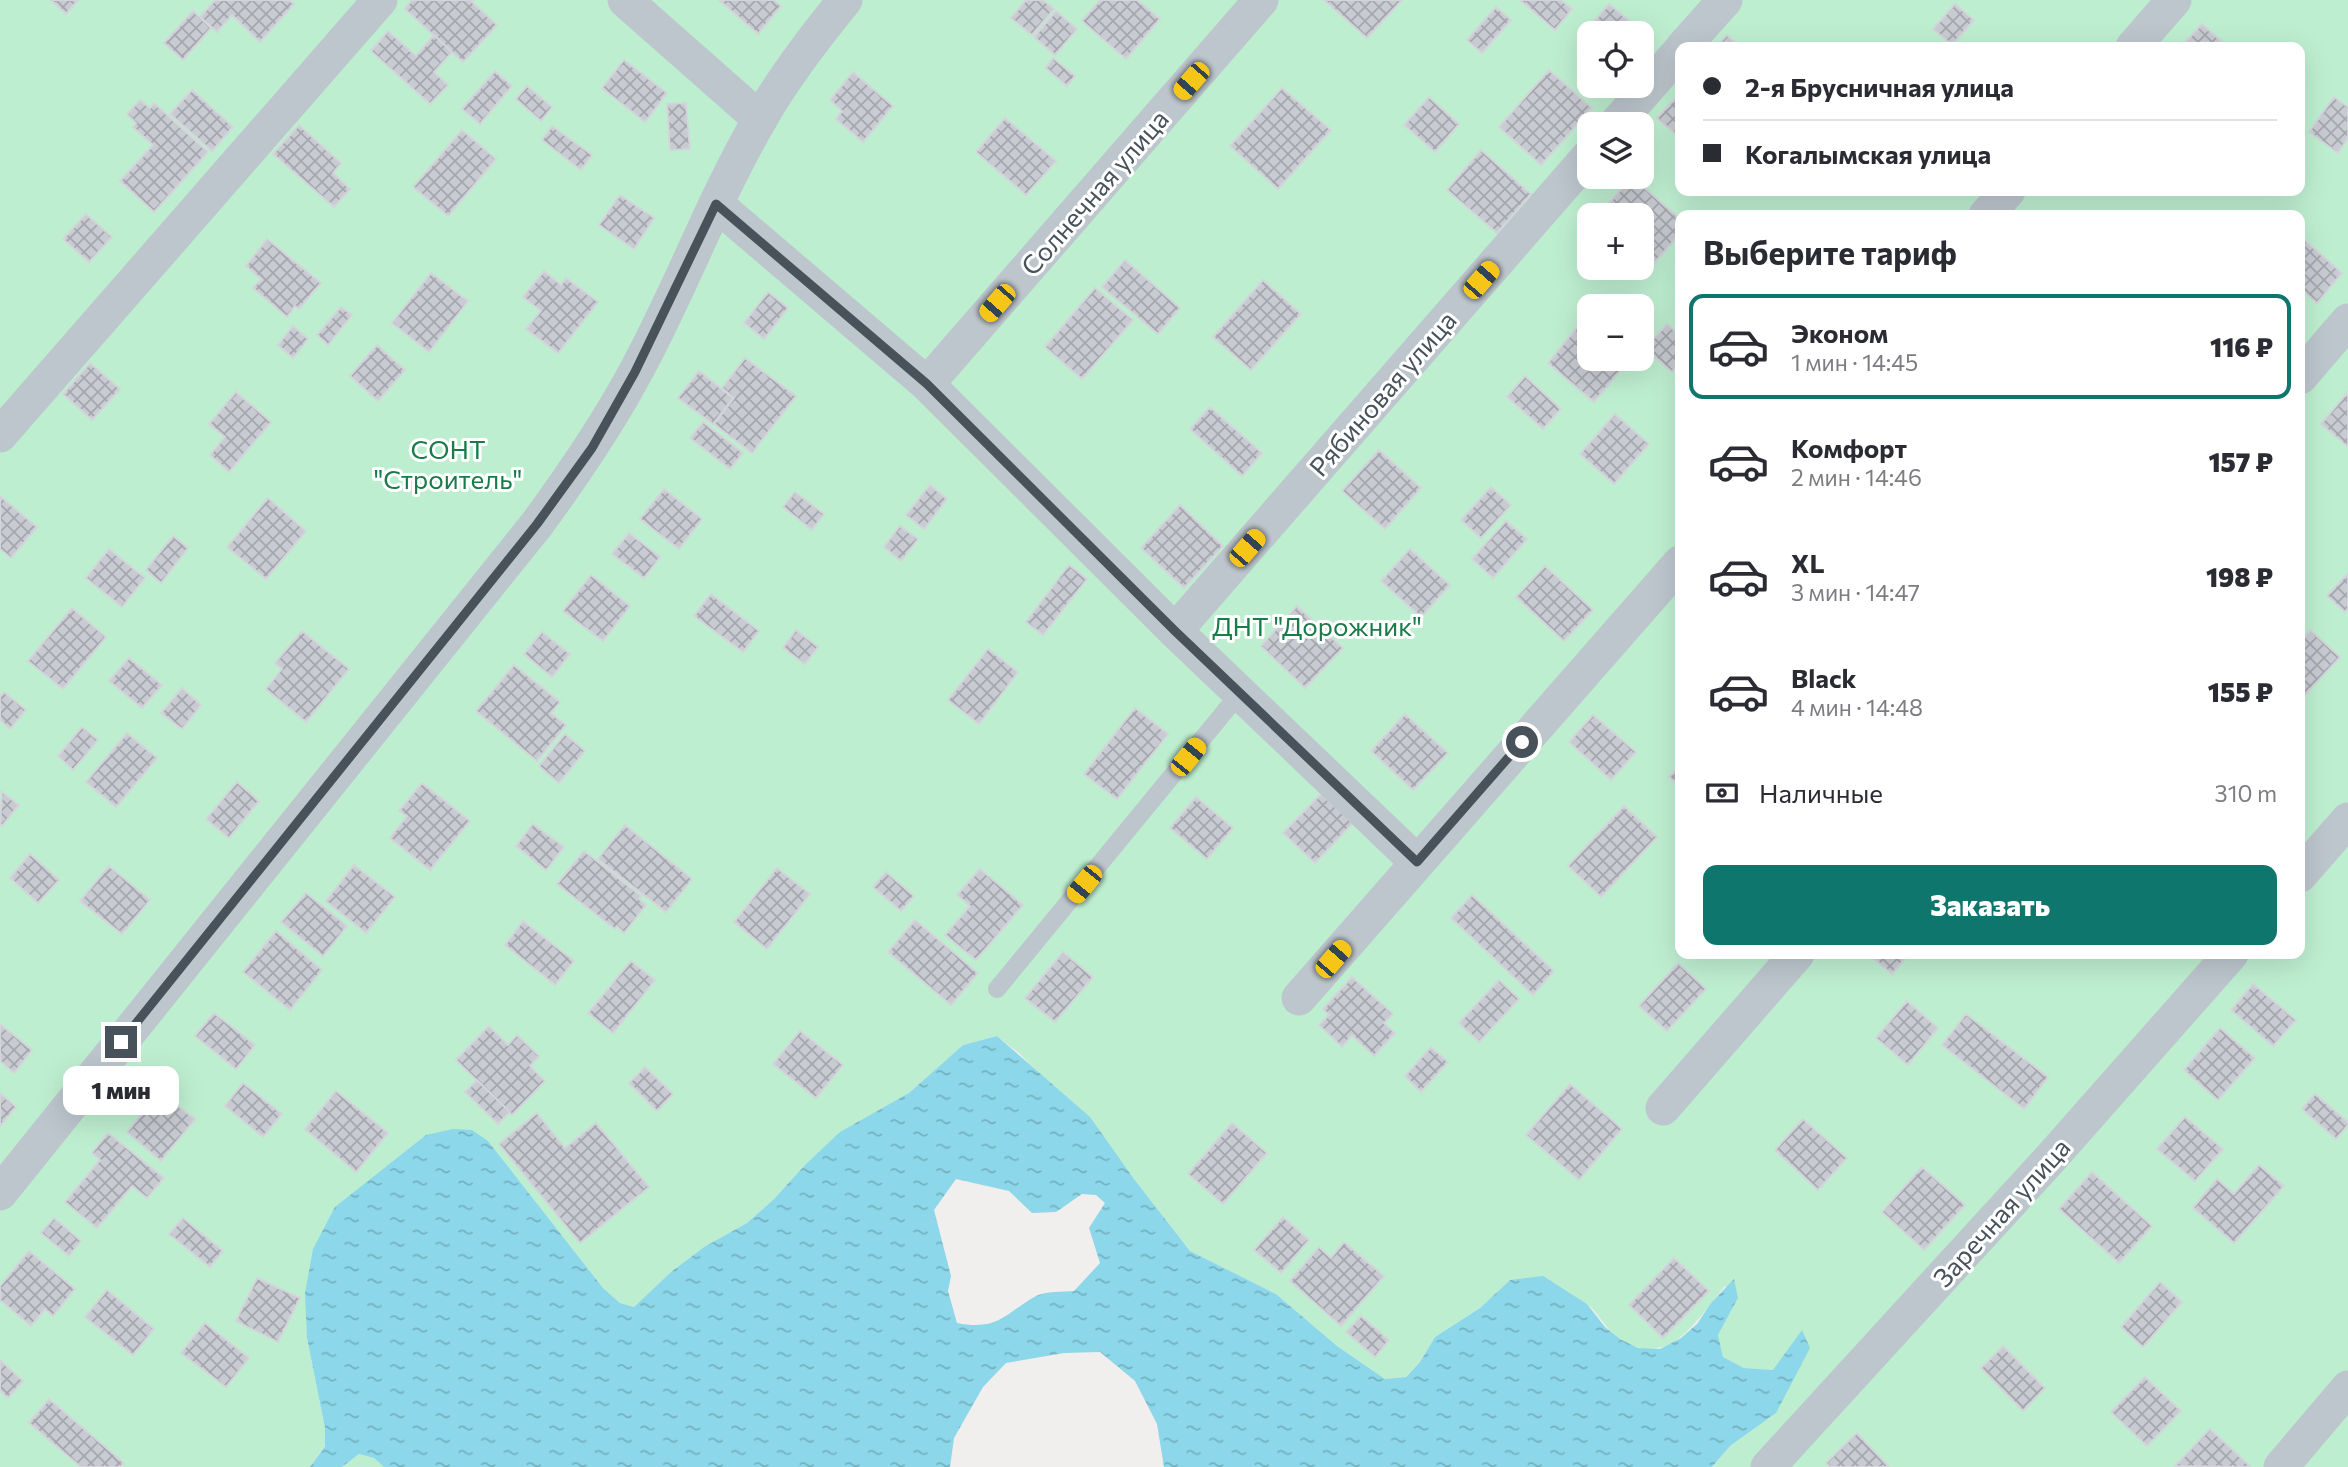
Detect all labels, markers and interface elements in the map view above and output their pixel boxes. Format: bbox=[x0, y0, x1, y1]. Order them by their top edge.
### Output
map controls bbox=[1577, 21, 1654, 371]
button: locate bbox=[1577, 21, 1654, 98]
car bbox=[1170, 58, 1213, 104]
text: 2-я Брусничная улица bbox=[1745, 71, 2014, 102]
street label: Солнечная улица bbox=[1014, 103, 1174, 281]
button: layers bbox=[1577, 112, 1654, 189]
text: Когалымская улица bbox=[1745, 138, 1991, 169]
button: + bbox=[1577, 203, 1654, 280]
text: Выберите тариф bbox=[1703, 232, 1957, 272]
car bbox=[1460, 257, 1503, 303]
car bbox=[976, 280, 1019, 326]
button: − bbox=[1577, 294, 1654, 371]
street label: Рябиновая улица bbox=[1302, 304, 1462, 482]
icon: car bbox=[1707, 315, 1770, 378]
text: Эконом bbox=[1791, 317, 1888, 348]
text: 116 ₽ bbox=[2210, 331, 2273, 362]
text: 1 мин · 14:45 bbox=[1791, 348, 1918, 376]
icon: car bbox=[1707, 430, 1770, 493]
text: Комфорт bbox=[1791, 432, 1907, 463]
park label: СОНТ "Строитель" bbox=[374, 433, 522, 494]
text: 157 ₽ bbox=[2208, 446, 2273, 477]
text: 2 мин · 14:46 bbox=[1791, 463, 1922, 491]
car bbox=[1226, 525, 1269, 571]
icon: car bbox=[1707, 545, 1770, 608]
text: XL bbox=[1791, 547, 1825, 578]
text: 198 ₽ bbox=[2206, 561, 2273, 592]
text: 3 мин · 14:47 bbox=[1791, 578, 1920, 606]
park label: ДНТ "Дорожник" bbox=[1212, 610, 1422, 641]
icon: car bbox=[1707, 660, 1770, 723]
text: Black bbox=[1791, 662, 1857, 693]
text: 155 ₽ bbox=[2208, 676, 2273, 707]
text: 4 мин · 14:48 bbox=[1791, 693, 1923, 721]
route start bbox=[1506, 726, 1538, 758]
car bbox=[1167, 734, 1210, 780]
icon: cash bbox=[1703, 774, 1741, 812]
text: Наличные bbox=[1759, 777, 1883, 808]
text: 310 m bbox=[2215, 779, 2277, 807]
car bbox=[1063, 861, 1106, 907]
button: Заказать bbox=[1703, 865, 2277, 945]
car bbox=[1312, 936, 1355, 982]
route end bbox=[105, 1026, 137, 1058]
callout: 1 мин bbox=[63, 1066, 179, 1116]
text: 1 мин bbox=[91, 1076, 151, 1104]
street label: Заречная улица bbox=[1926, 1131, 2076, 1293]

